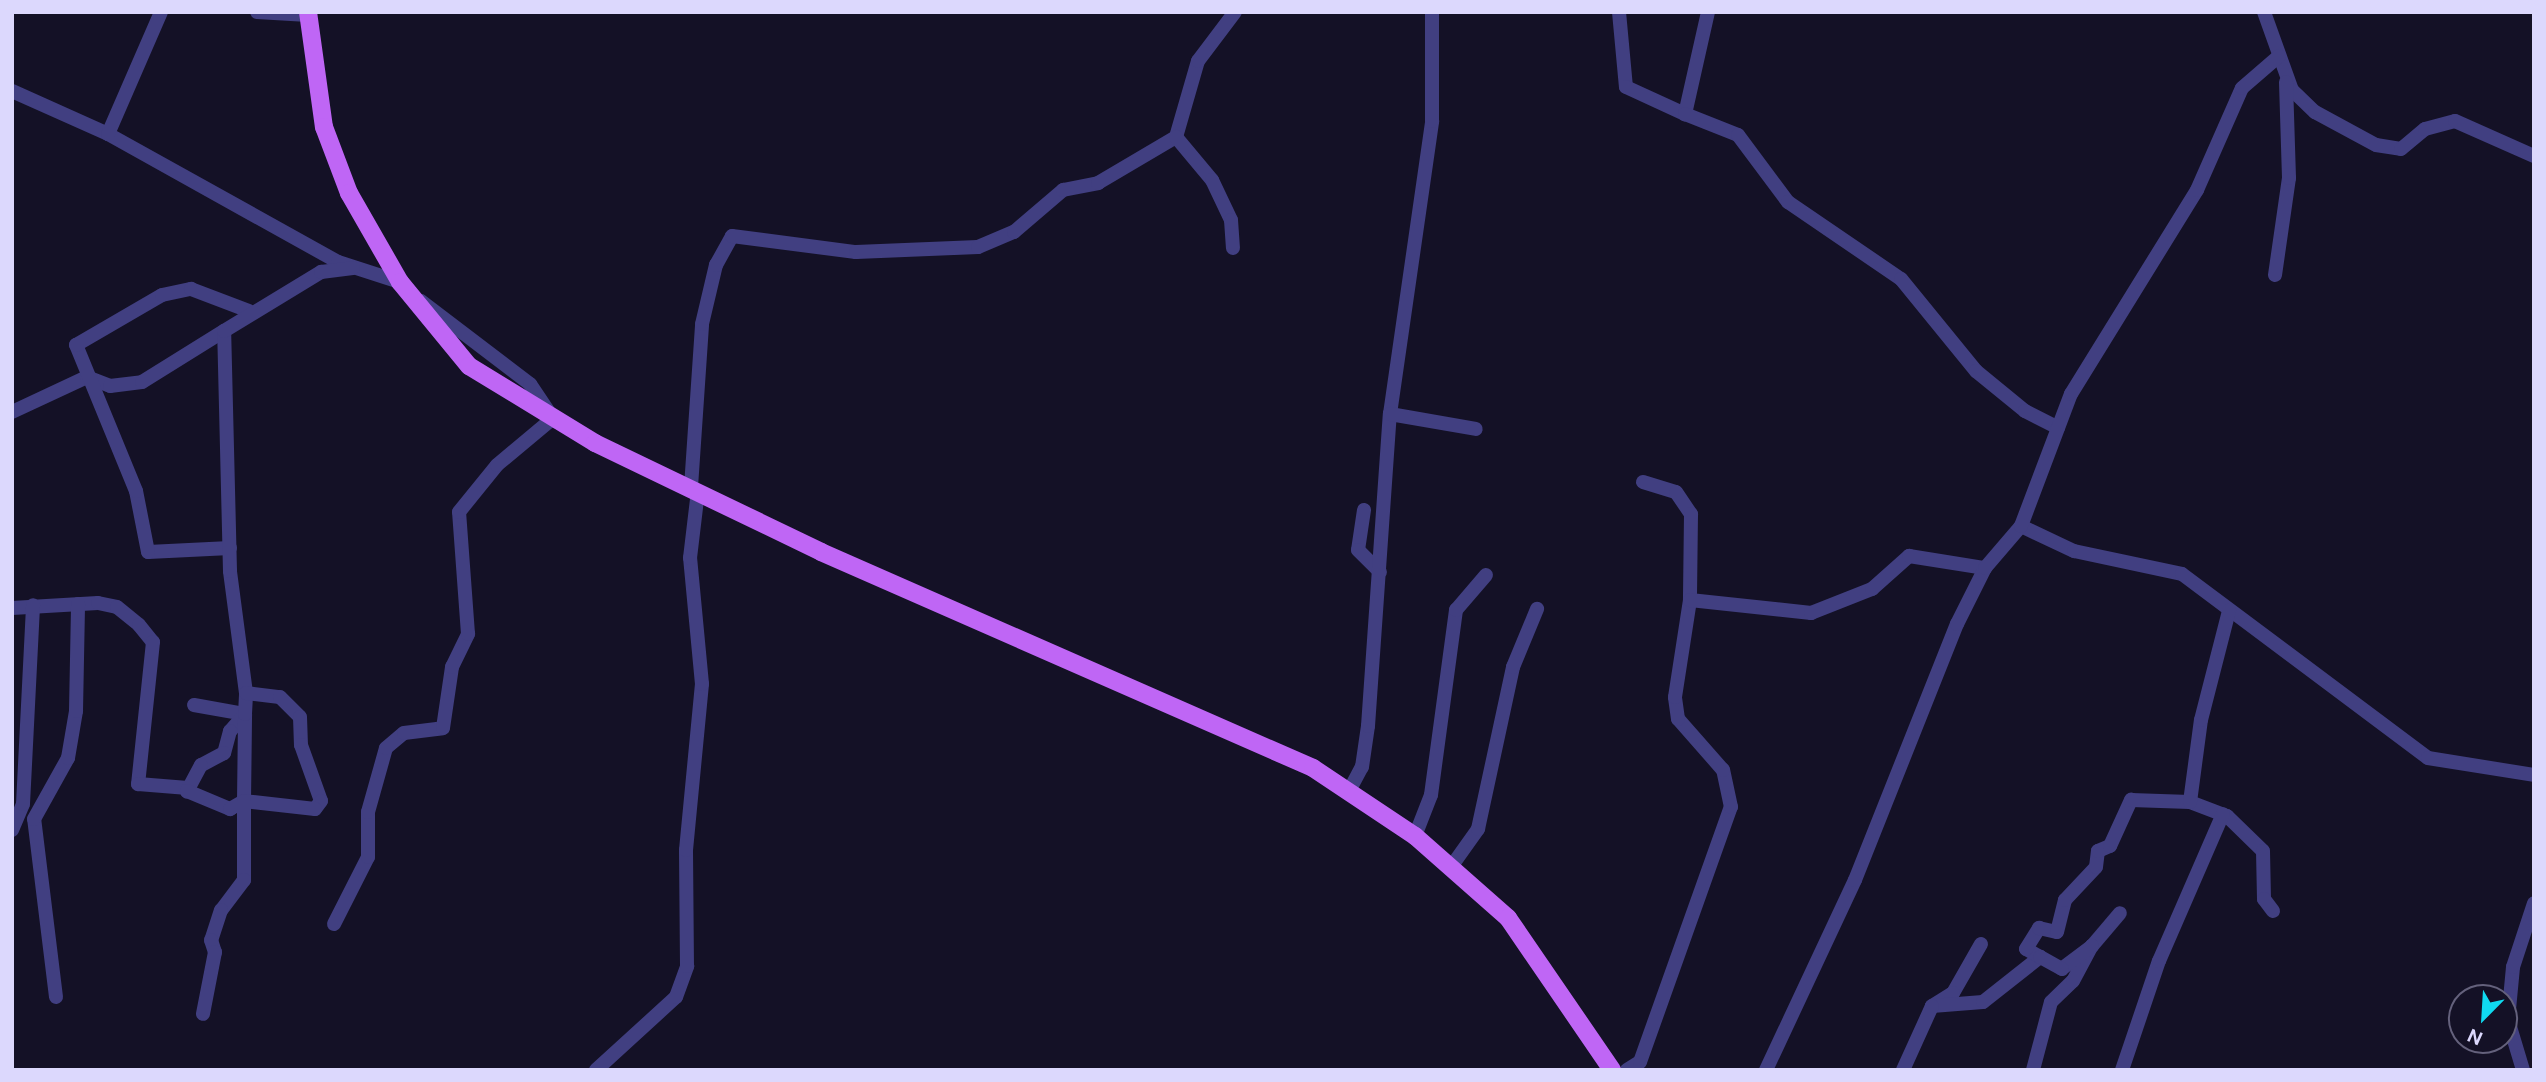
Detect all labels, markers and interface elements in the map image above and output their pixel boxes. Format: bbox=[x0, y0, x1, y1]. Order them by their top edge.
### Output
north arrow bbox=[2448, 984, 2518, 1054]
text: N bbox=[2464, 1023, 2486, 1051]

